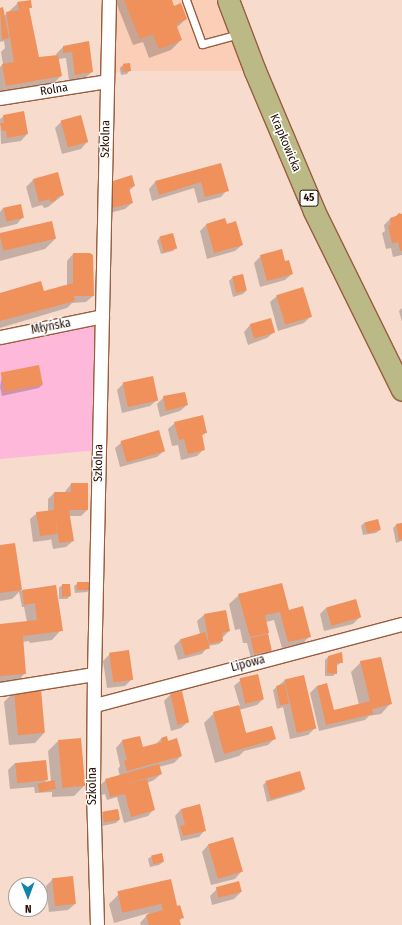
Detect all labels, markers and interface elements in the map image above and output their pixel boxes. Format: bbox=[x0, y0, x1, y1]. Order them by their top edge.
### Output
street label: Rolna bbox=[39, 81, 69, 99]
street label: Krapkowicka bbox=[266, 112, 304, 174]
street label: Szkolna bbox=[98, 120, 114, 158]
road number: 45 bbox=[299, 189, 319, 207]
street label: Młyńska bbox=[30, 316, 72, 338]
street label: Szkolna bbox=[91, 444, 107, 482]
street label: Lipowa bbox=[229, 653, 267, 675]
street label: Szkolna bbox=[86, 767, 100, 805]
north arrow bbox=[8, 877, 48, 917]
text: N bbox=[25, 902, 32, 915]

